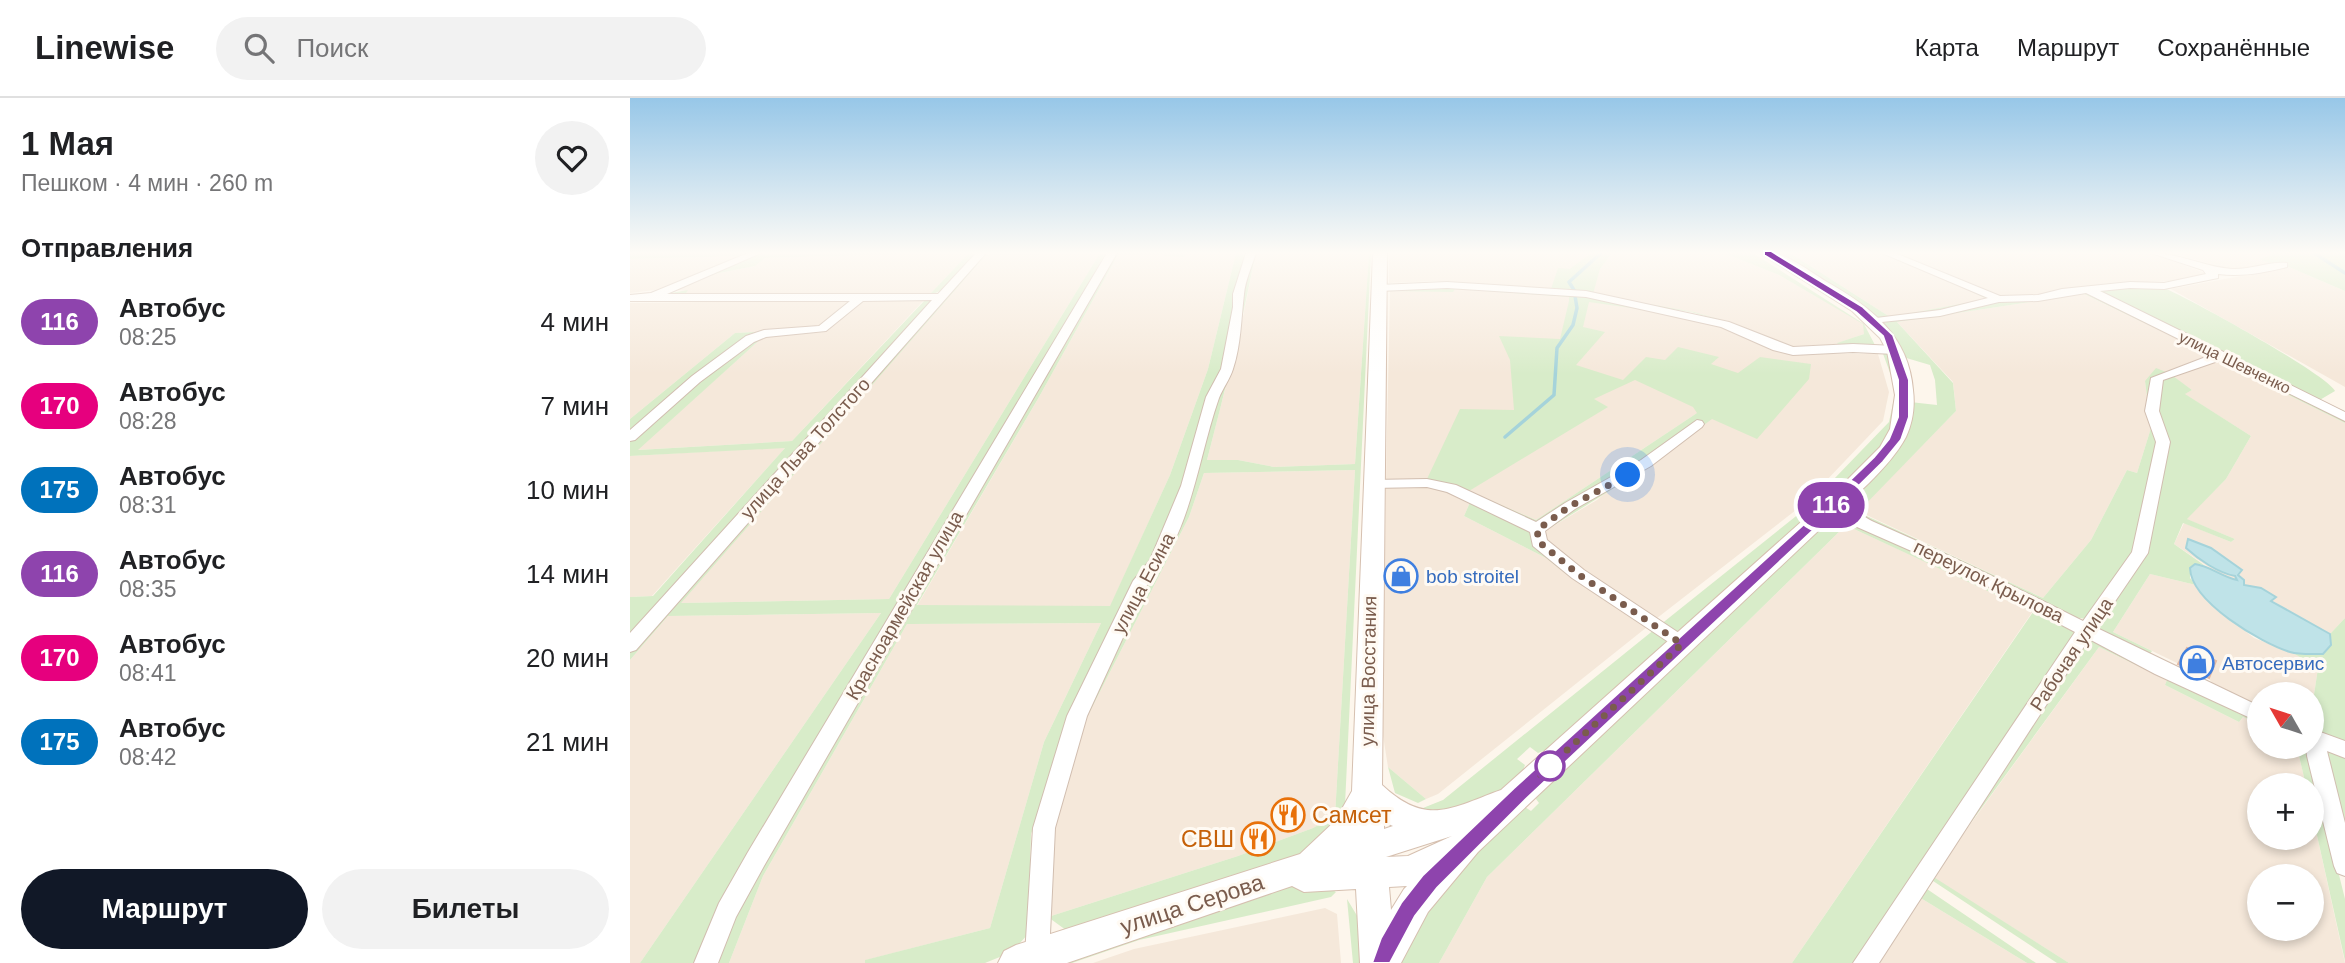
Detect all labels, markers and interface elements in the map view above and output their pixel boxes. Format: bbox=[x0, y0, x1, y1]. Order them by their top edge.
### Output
search box bbox=[216, 17, 706, 80]
text: Linewise bbox=[35, 29, 174, 66]
icon: search bbox=[240, 29, 278, 67]
text: Поиск bbox=[296, 33, 368, 63]
text: Карта bbox=[1915, 34, 1979, 61]
text: Маршрут bbox=[2017, 34, 2119, 61]
text: Сохранённые bbox=[2157, 34, 2310, 61]
button: heart bbox=[535, 121, 609, 195]
text: 1 Мая bbox=[21, 125, 114, 162]
text: Пешком · 4 мин · 260 m bbox=[21, 170, 273, 196]
text: Отправления bbox=[21, 233, 193, 263]
text: Автобус bbox=[119, 293, 226, 323]
text: 4 мин bbox=[541, 307, 609, 337]
text: 116 bbox=[40, 308, 79, 335]
text: 08:25 bbox=[119, 324, 177, 350]
street label: улица Шевченко bbox=[2176, 328, 2293, 397]
street label: улица Льва Толстого bbox=[736, 373, 874, 523]
text: Автобус bbox=[119, 377, 226, 407]
text: 7 мин bbox=[541, 391, 609, 421]
text: 170 bbox=[39, 392, 80, 419]
text: 08:28 bbox=[119, 408, 177, 434]
your location bbox=[1610, 457, 1645, 492]
text: Автобус bbox=[119, 461, 226, 491]
text: 10 мин bbox=[526, 475, 609, 505]
text: 175 bbox=[39, 476, 80, 503]
line badge: 116 bbox=[1791, 482, 1871, 528]
text: 116 bbox=[1812, 491, 1850, 518]
text: 08:31 bbox=[119, 492, 177, 518]
street label: Красноармейская улица bbox=[842, 507, 967, 703]
street label: улица Есина bbox=[1108, 529, 1179, 637]
street label: переулок Крылова bbox=[1911, 536, 2067, 627]
text: Автобус bbox=[119, 545, 226, 575]
shop icon: bob stroitel bbox=[1382, 557, 1420, 595]
text: 14 мин bbox=[526, 559, 609, 589]
text: 116 bbox=[40, 560, 79, 587]
place label: bob stroitel bbox=[1426, 566, 1519, 587]
text: 08:35 bbox=[119, 576, 177, 602]
street label: Рабочая улица bbox=[2026, 593, 2117, 715]
street label: улица Восстания bbox=[1357, 596, 1380, 746]
text: Автобус bbox=[119, 629, 226, 659]
text: 20 мин bbox=[526, 643, 609, 673]
text: 170 bbox=[39, 644, 80, 671]
shop icon: Автосервис bbox=[2178, 644, 2216, 682]
place label: Автосервис bbox=[2222, 653, 2324, 674]
text: 08:41 bbox=[119, 660, 177, 686]
north arrow bbox=[2247, 682, 2324, 760]
map controls bbox=[2247, 682, 2324, 941]
text: Автобус bbox=[119, 713, 226, 743]
text: 21 мин bbox=[526, 727, 609, 757]
text: 175 bbox=[39, 728, 80, 755]
text: 08:42 bbox=[119, 744, 177, 770]
unlabelled marker bbox=[1535, 751, 1565, 781]
button: + bbox=[2247, 773, 2324, 850]
restaurant icon: Самсет bbox=[1269, 796, 1307, 834]
place label: Самсет bbox=[1312, 802, 1392, 828]
restaurant icon: СВШ bbox=[1239, 820, 1277, 858]
place label: СВШ bbox=[1181, 826, 1234, 852]
button: − bbox=[2247, 864, 2324, 941]
street label: улица Серова bbox=[1117, 868, 1267, 939]
button: Маршрут bbox=[21, 869, 308, 949]
button: Билеты bbox=[322, 869, 609, 949]

